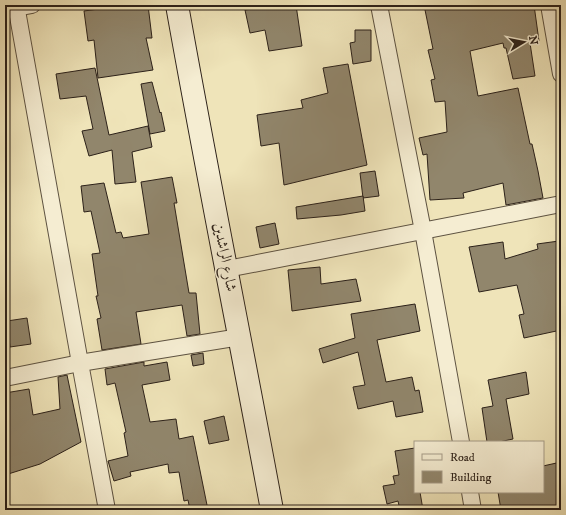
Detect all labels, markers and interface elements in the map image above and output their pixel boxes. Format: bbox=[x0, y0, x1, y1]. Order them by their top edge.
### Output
north arrow bbox=[504, 22, 544, 62]
text: N bbox=[525, 35, 541, 46]
street label: شارع الراشدين bbox=[206, 221, 241, 294]
legend bbox=[414, 441, 544, 493]
text: Road bbox=[450, 450, 475, 465]
text: Building bbox=[450, 470, 491, 485]

